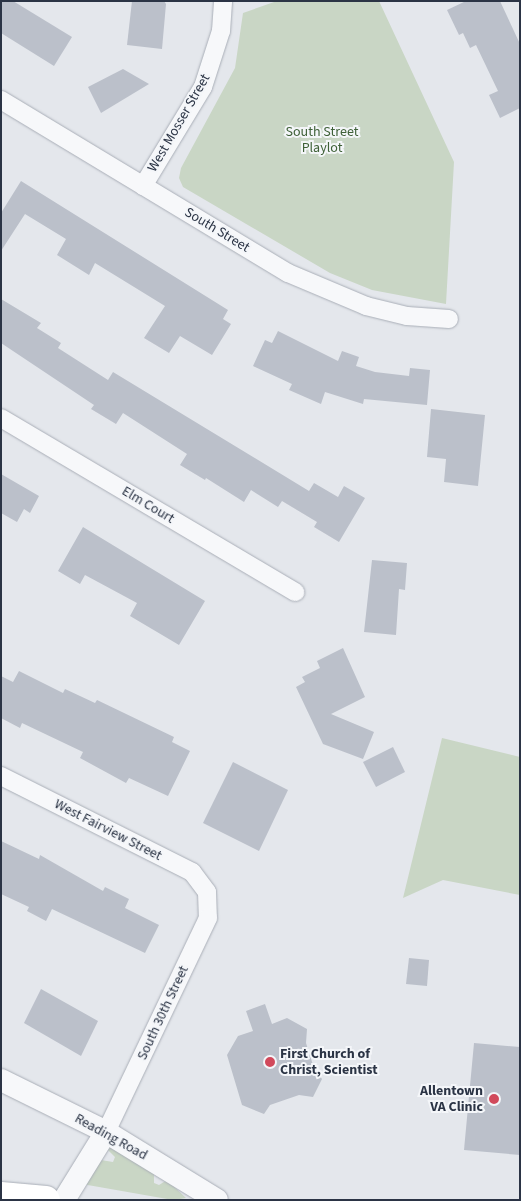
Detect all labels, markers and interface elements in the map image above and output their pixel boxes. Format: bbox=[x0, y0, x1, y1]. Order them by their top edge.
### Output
street label: West Mosser Street bbox=[144, 71, 214, 175]
park label: South Street Playlot bbox=[286, 124, 358, 156]
street label: South Street bbox=[181, 204, 253, 256]
street label: Elm Court bbox=[119, 483, 177, 527]
street label: West Fairview Street bbox=[52, 796, 164, 864]
street label: South 30th Street bbox=[134, 963, 192, 1063]
place label: First Church of Christ, Scientist bbox=[280, 1046, 378, 1078]
marker: First Church of Christ, Scientist bbox=[264, 1056, 276, 1068]
place label: Allentown VA Clinic bbox=[420, 1083, 483, 1116]
marker: Allentown VA Clinic bbox=[487, 1092, 501, 1106]
street label: Reading Road bbox=[72, 1110, 150, 1164]

